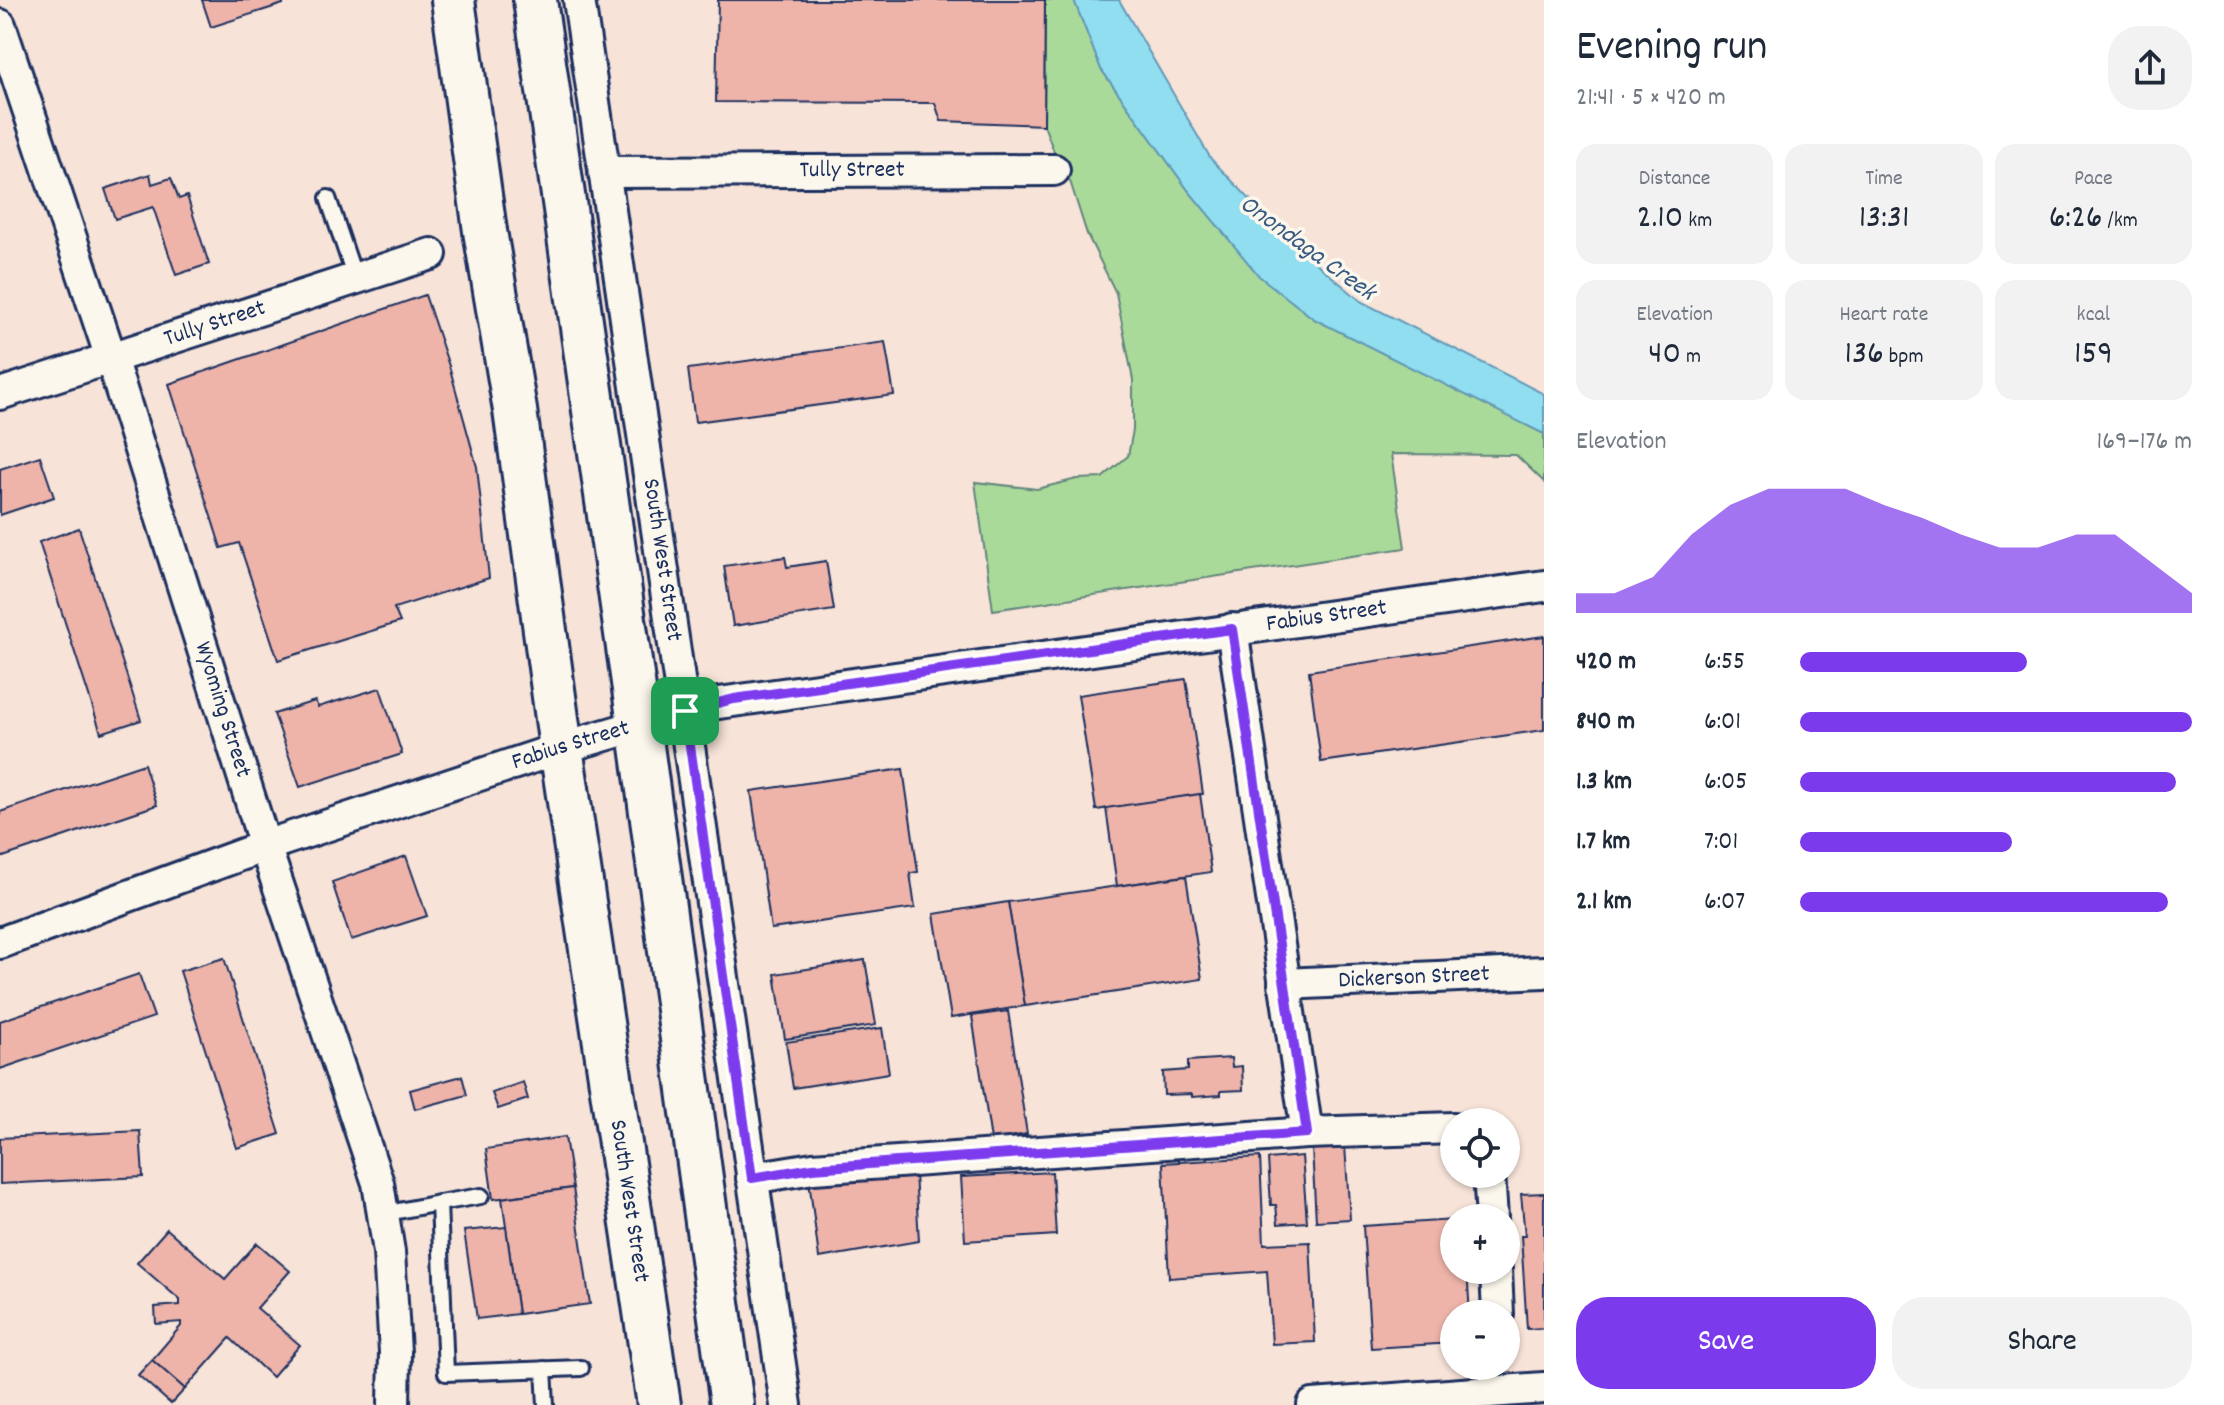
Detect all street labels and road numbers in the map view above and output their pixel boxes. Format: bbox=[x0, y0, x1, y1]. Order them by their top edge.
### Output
street label: Tully Street bbox=[799, 154, 905, 188]
street label: Tully Street bbox=[160, 292, 270, 357]
street label: South West Street bbox=[633, 476, 690, 644]
street label: Fabius Street bbox=[1264, 591, 1389, 642]
street label: Wyoming Street bbox=[185, 638, 259, 782]
street label: Fabius Street bbox=[508, 712, 634, 780]
street label: Dickerson Street bbox=[1337, 958, 1490, 998]
street label: South West Street bbox=[600, 1117, 658, 1285]

